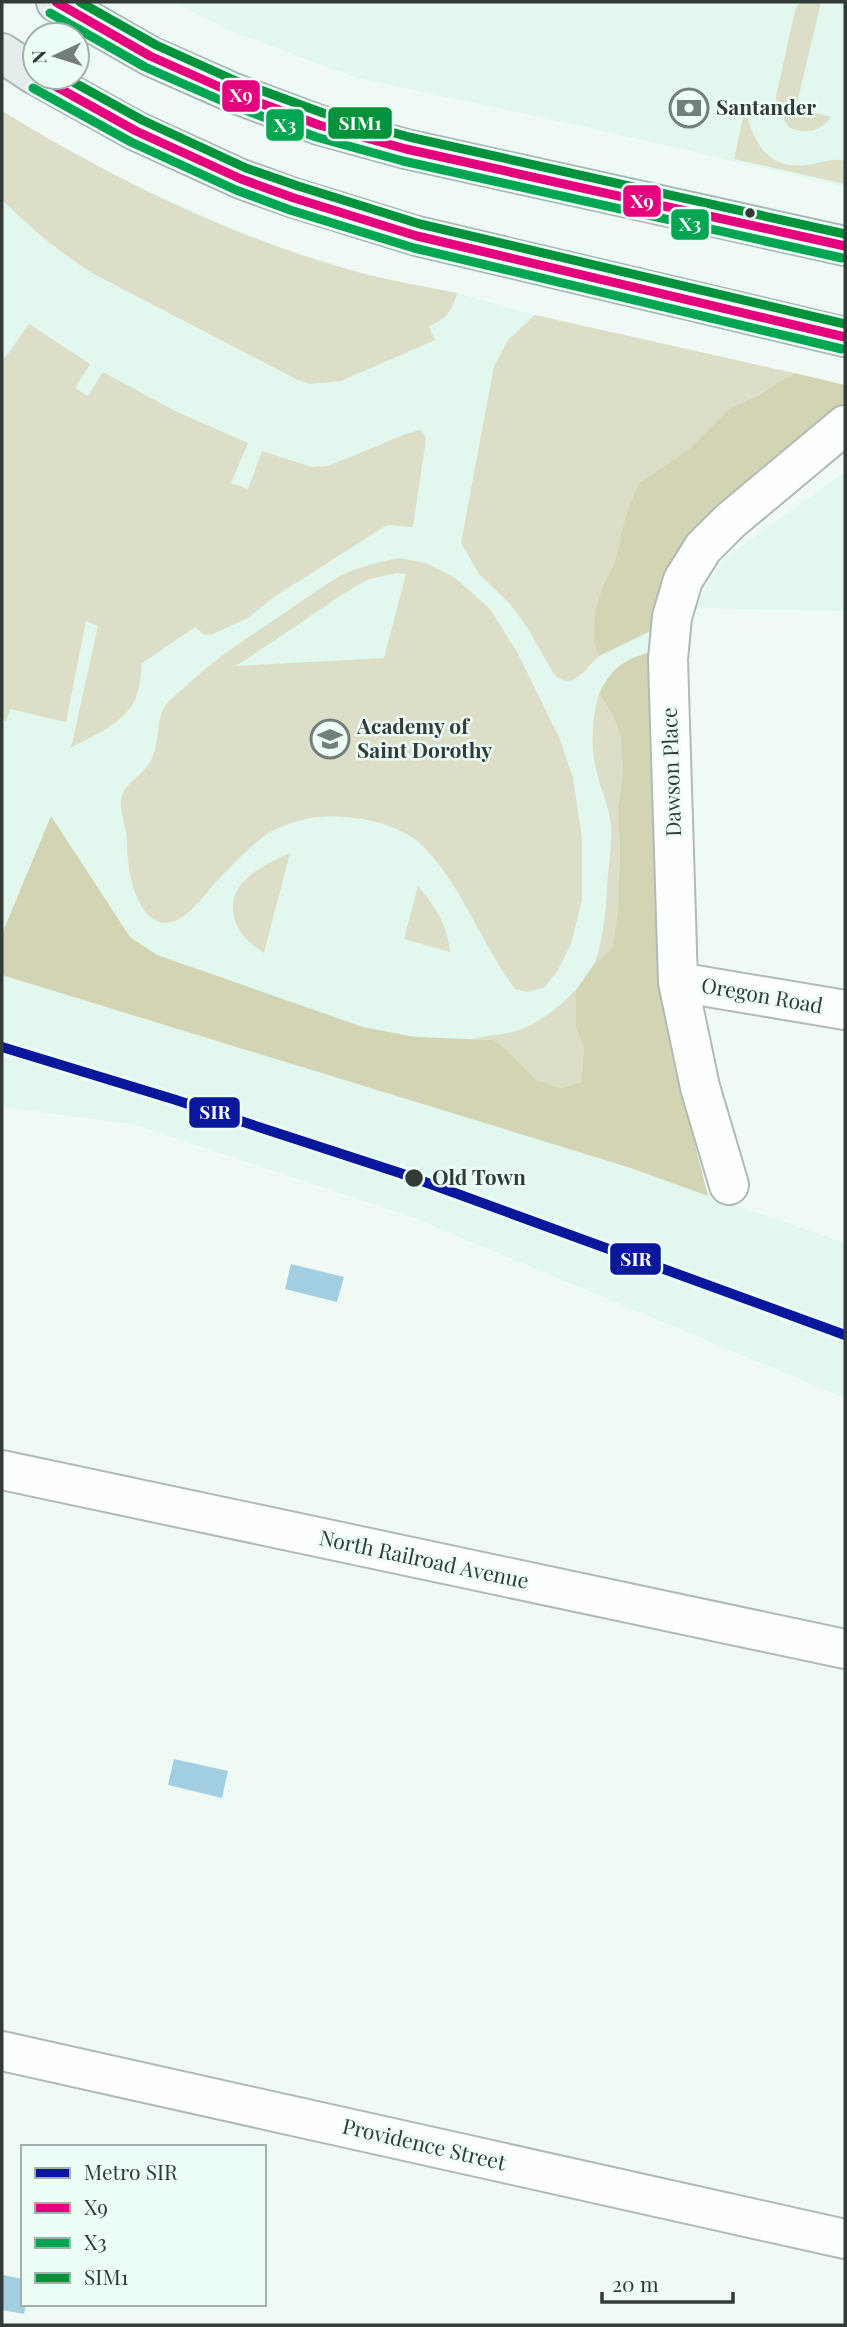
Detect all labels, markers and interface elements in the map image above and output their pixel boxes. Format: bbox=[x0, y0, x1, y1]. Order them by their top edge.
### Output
north arrow bbox=[21, 21, 91, 91]
text: N bbox=[25, 49, 51, 65]
line badge: X9 bbox=[221, 79, 261, 113]
text: X9 bbox=[229, 81, 253, 107]
bank icon: Santander bbox=[668, 87, 710, 129]
place label: Santander bbox=[716, 92, 816, 120]
line badge: SIM1 bbox=[327, 106, 393, 140]
line badge: X3 bbox=[265, 108, 305, 142]
text: SIM1 bbox=[338, 109, 382, 135]
text: X3 bbox=[274, 111, 296, 137]
line badge: X9 bbox=[622, 184, 662, 218]
text: X9 bbox=[630, 187, 654, 213]
unlabelled marker bbox=[743, 206, 757, 220]
line badge: X3 bbox=[670, 208, 710, 241]
text: X3 bbox=[679, 210, 701, 236]
street label: Dawson Place bbox=[654, 707, 686, 837]
place label: Academy of Saint Dorothy bbox=[356, 711, 492, 763]
school or university icon: Academy of Saint Dorothy bbox=[309, 718, 351, 760]
street label: Oregon Road bbox=[699, 970, 825, 1019]
line badge: SIR bbox=[188, 1096, 241, 1129]
text: SIR bbox=[199, 1098, 232, 1124]
place label: Old Town bbox=[432, 1162, 526, 1190]
marker: Old Town bbox=[403, 1167, 425, 1189]
line badge: SIR bbox=[609, 1242, 662, 1276]
text: SIR bbox=[620, 1245, 653, 1271]
street label: North Railroad Avenue bbox=[317, 1522, 532, 1594]
street label: Providence Street bbox=[340, 2111, 509, 2176]
legend bbox=[21, 2145, 266, 2306]
text: Metro SIR bbox=[84, 2157, 178, 2185]
text: X9 bbox=[84, 2192, 108, 2220]
text: X3 bbox=[84, 2227, 107, 2255]
scale bar bbox=[602, 2260, 733, 2304]
text: SIM1 bbox=[84, 2262, 129, 2290]
text: 20 m bbox=[612, 2269, 659, 2297]

